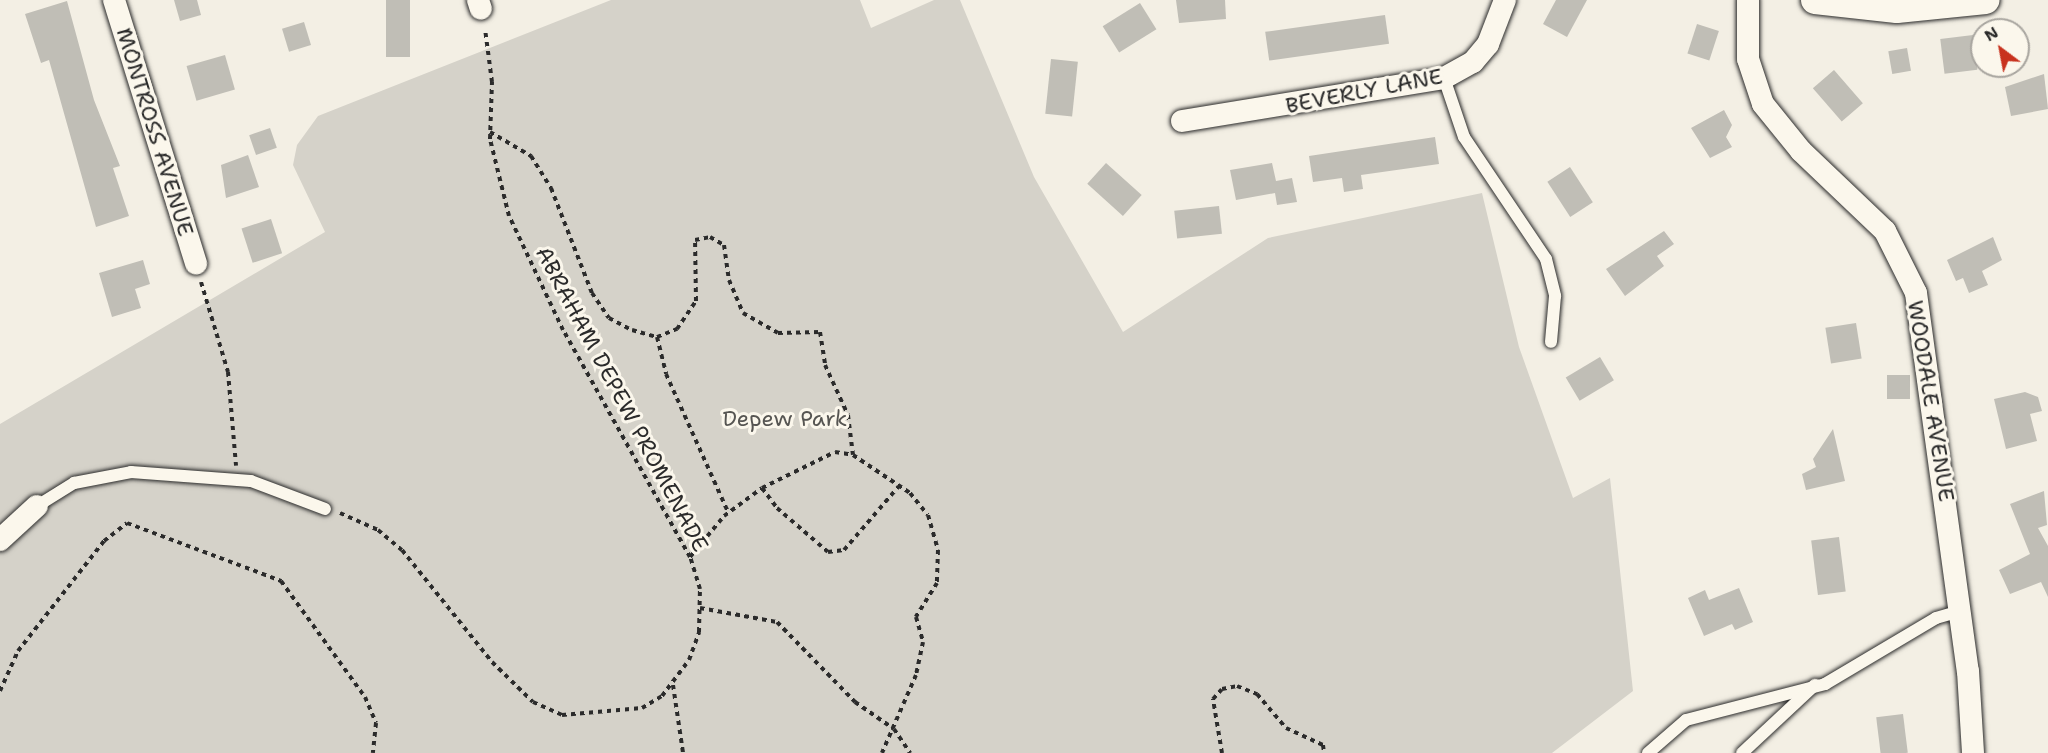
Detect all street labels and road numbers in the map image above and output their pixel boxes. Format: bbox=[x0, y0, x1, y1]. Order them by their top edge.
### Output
street label: MONTROSS AVENUE bbox=[111, 25, 199, 239]
street label: BEVERLY LANE bbox=[1283, 63, 1445, 119]
street label: ABRAHAM DEPEW PROMENADE bbox=[530, 242, 714, 556]
street label: WOODALE AVENUE bbox=[1902, 298, 1960, 504]

